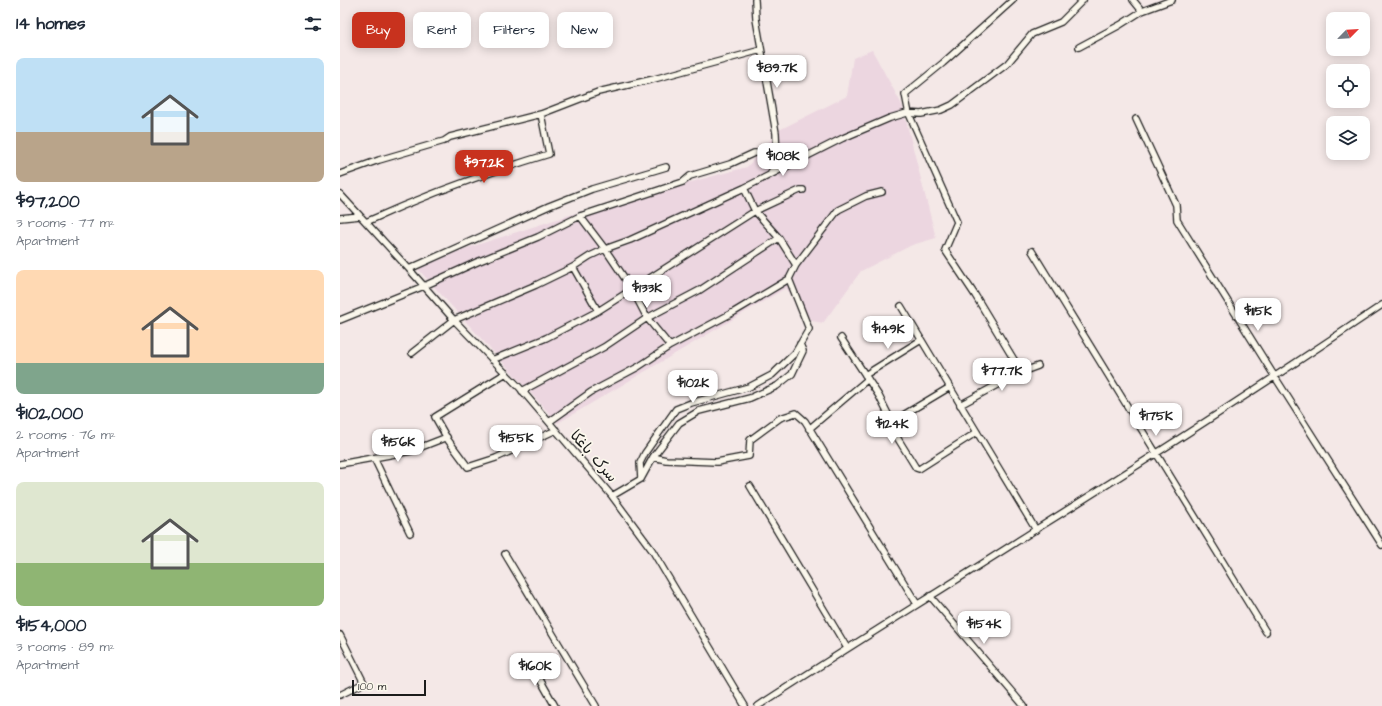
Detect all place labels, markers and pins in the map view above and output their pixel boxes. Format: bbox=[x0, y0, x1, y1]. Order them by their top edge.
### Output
pin: $89.7K bbox=[744, 55, 810, 89]
pin: $108K bbox=[755, 143, 811, 177]
pin: $97.2K bbox=[451, 150, 517, 184]
pin: $133K bbox=[619, 275, 675, 309]
pin: $115K bbox=[1230, 298, 1286, 332]
pin: $149K bbox=[860, 316, 916, 350]
pin: $77.7K bbox=[969, 358, 1035, 392]
pin: $102K bbox=[665, 370, 721, 404]
pin: $175K bbox=[1128, 403, 1184, 437]
pin: $124K bbox=[864, 411, 920, 445]
pin: $155K bbox=[488, 425, 544, 459]
pin: $156K bbox=[370, 429, 426, 463]
pin: $154K bbox=[956, 611, 1012, 645]
pin: $160K bbox=[507, 653, 563, 687]

